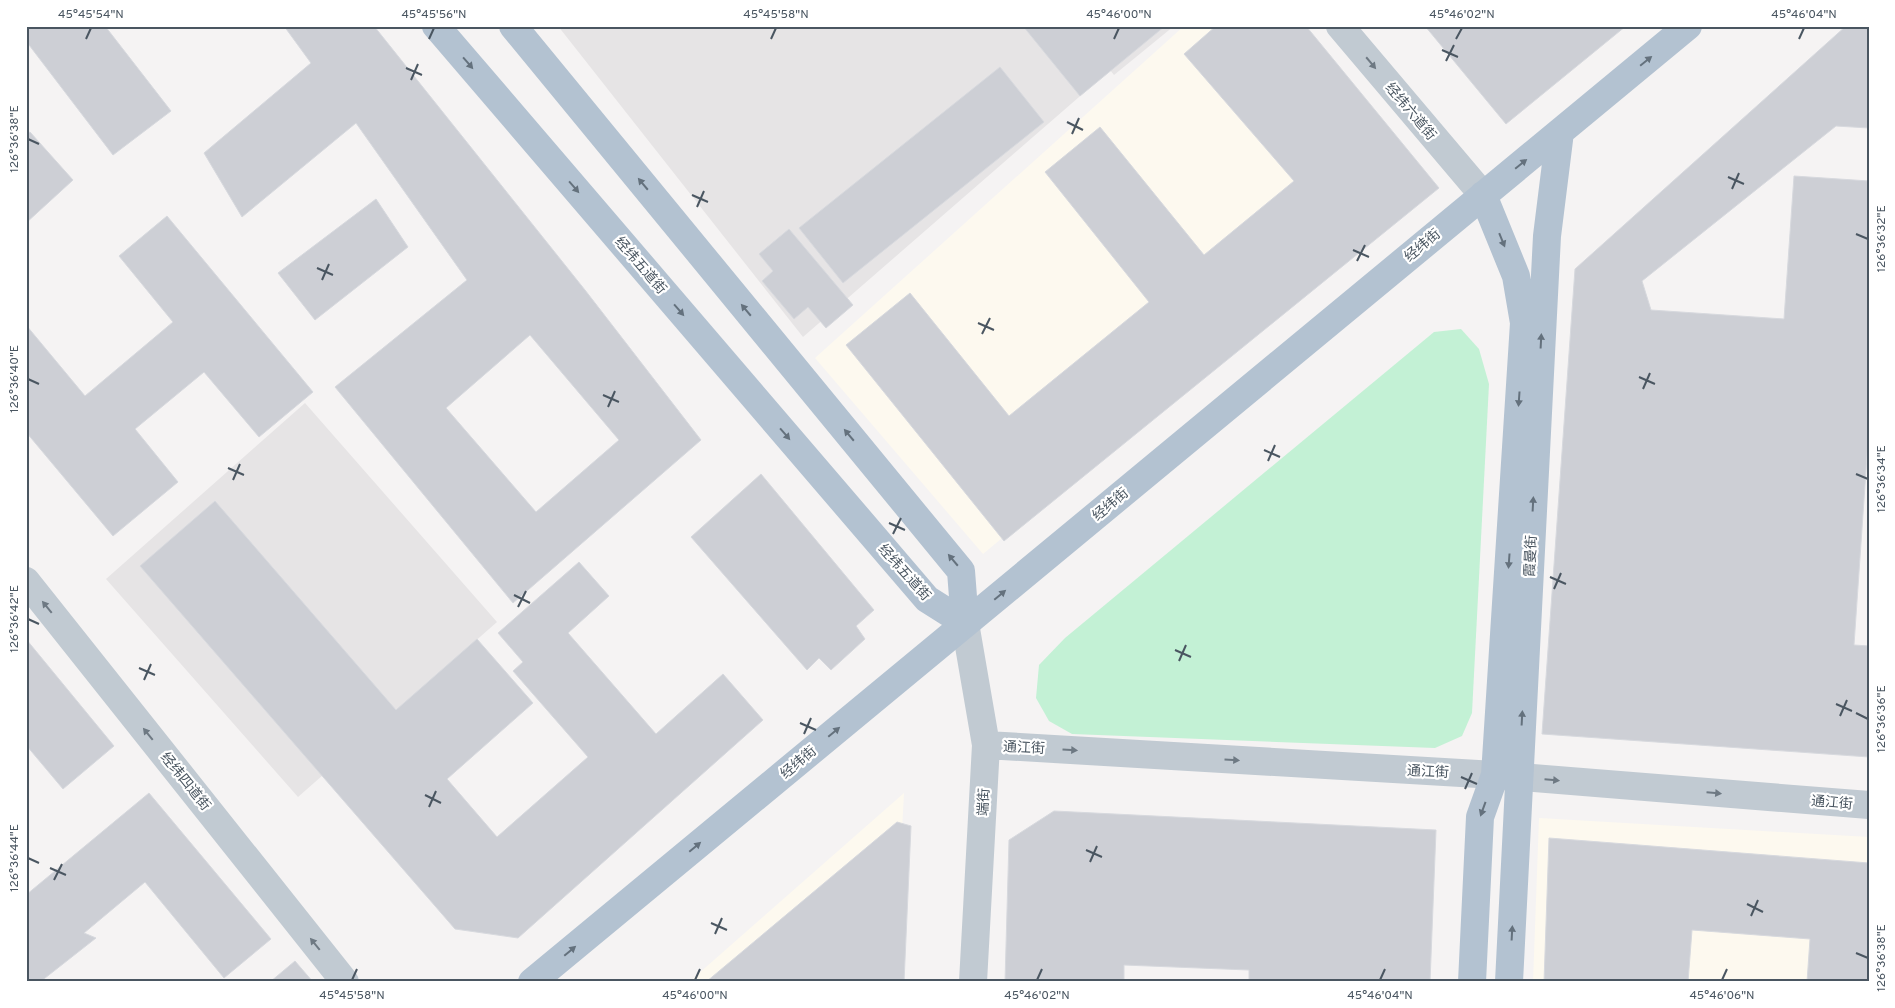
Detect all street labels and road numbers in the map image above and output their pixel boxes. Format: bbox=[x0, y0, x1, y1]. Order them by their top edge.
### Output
street label: 经纬六道街 bbox=[1381, 80, 1439, 144]
street label: 经纬街 bbox=[1401, 226, 1445, 266]
street label: 经纬五道街 bbox=[610, 234, 669, 298]
street label: 经纬街 bbox=[1089, 485, 1133, 525]
street label: 霞曼街 bbox=[1522, 535, 1541, 577]
street label: 经纬五道街 bbox=[874, 541, 934, 605]
street label: 通江街 bbox=[1003, 739, 1045, 758]
street label: 经纬街 bbox=[777, 743, 821, 783]
street label: 经纬四道街 bbox=[156, 749, 213, 814]
street label: 通江街 bbox=[1407, 763, 1449, 782]
street label: 端街 bbox=[975, 788, 994, 817]
street label: 通江街 bbox=[1810, 793, 1854, 814]

